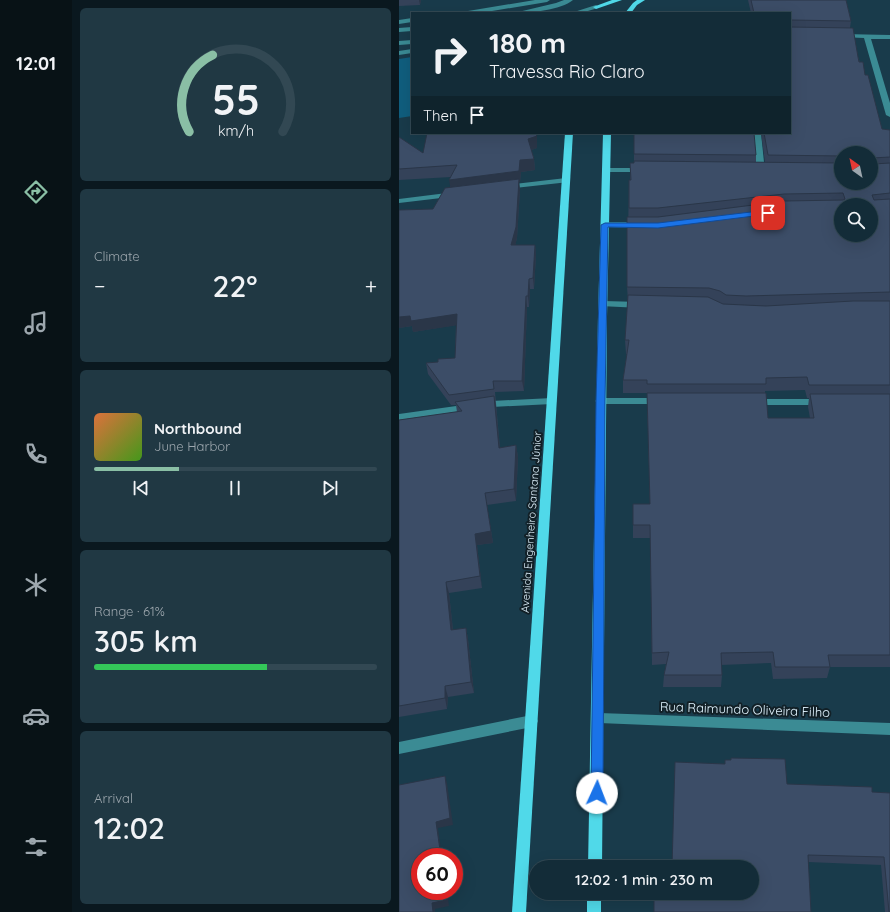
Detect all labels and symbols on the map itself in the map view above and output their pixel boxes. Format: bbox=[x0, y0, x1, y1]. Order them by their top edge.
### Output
north arrow bbox=[834, 146, 878, 190]
pin bbox=[751, 196, 785, 230]
street label: Avenida Engenheiro Santana Júnior bbox=[518, 430, 544, 613]
street label: Rua Raimundo Oliveira Filho bbox=[660, 698, 830, 720]
position arrow bbox=[576, 772, 618, 814]
speed limit sign: 60 bbox=[411, 848, 463, 900]

